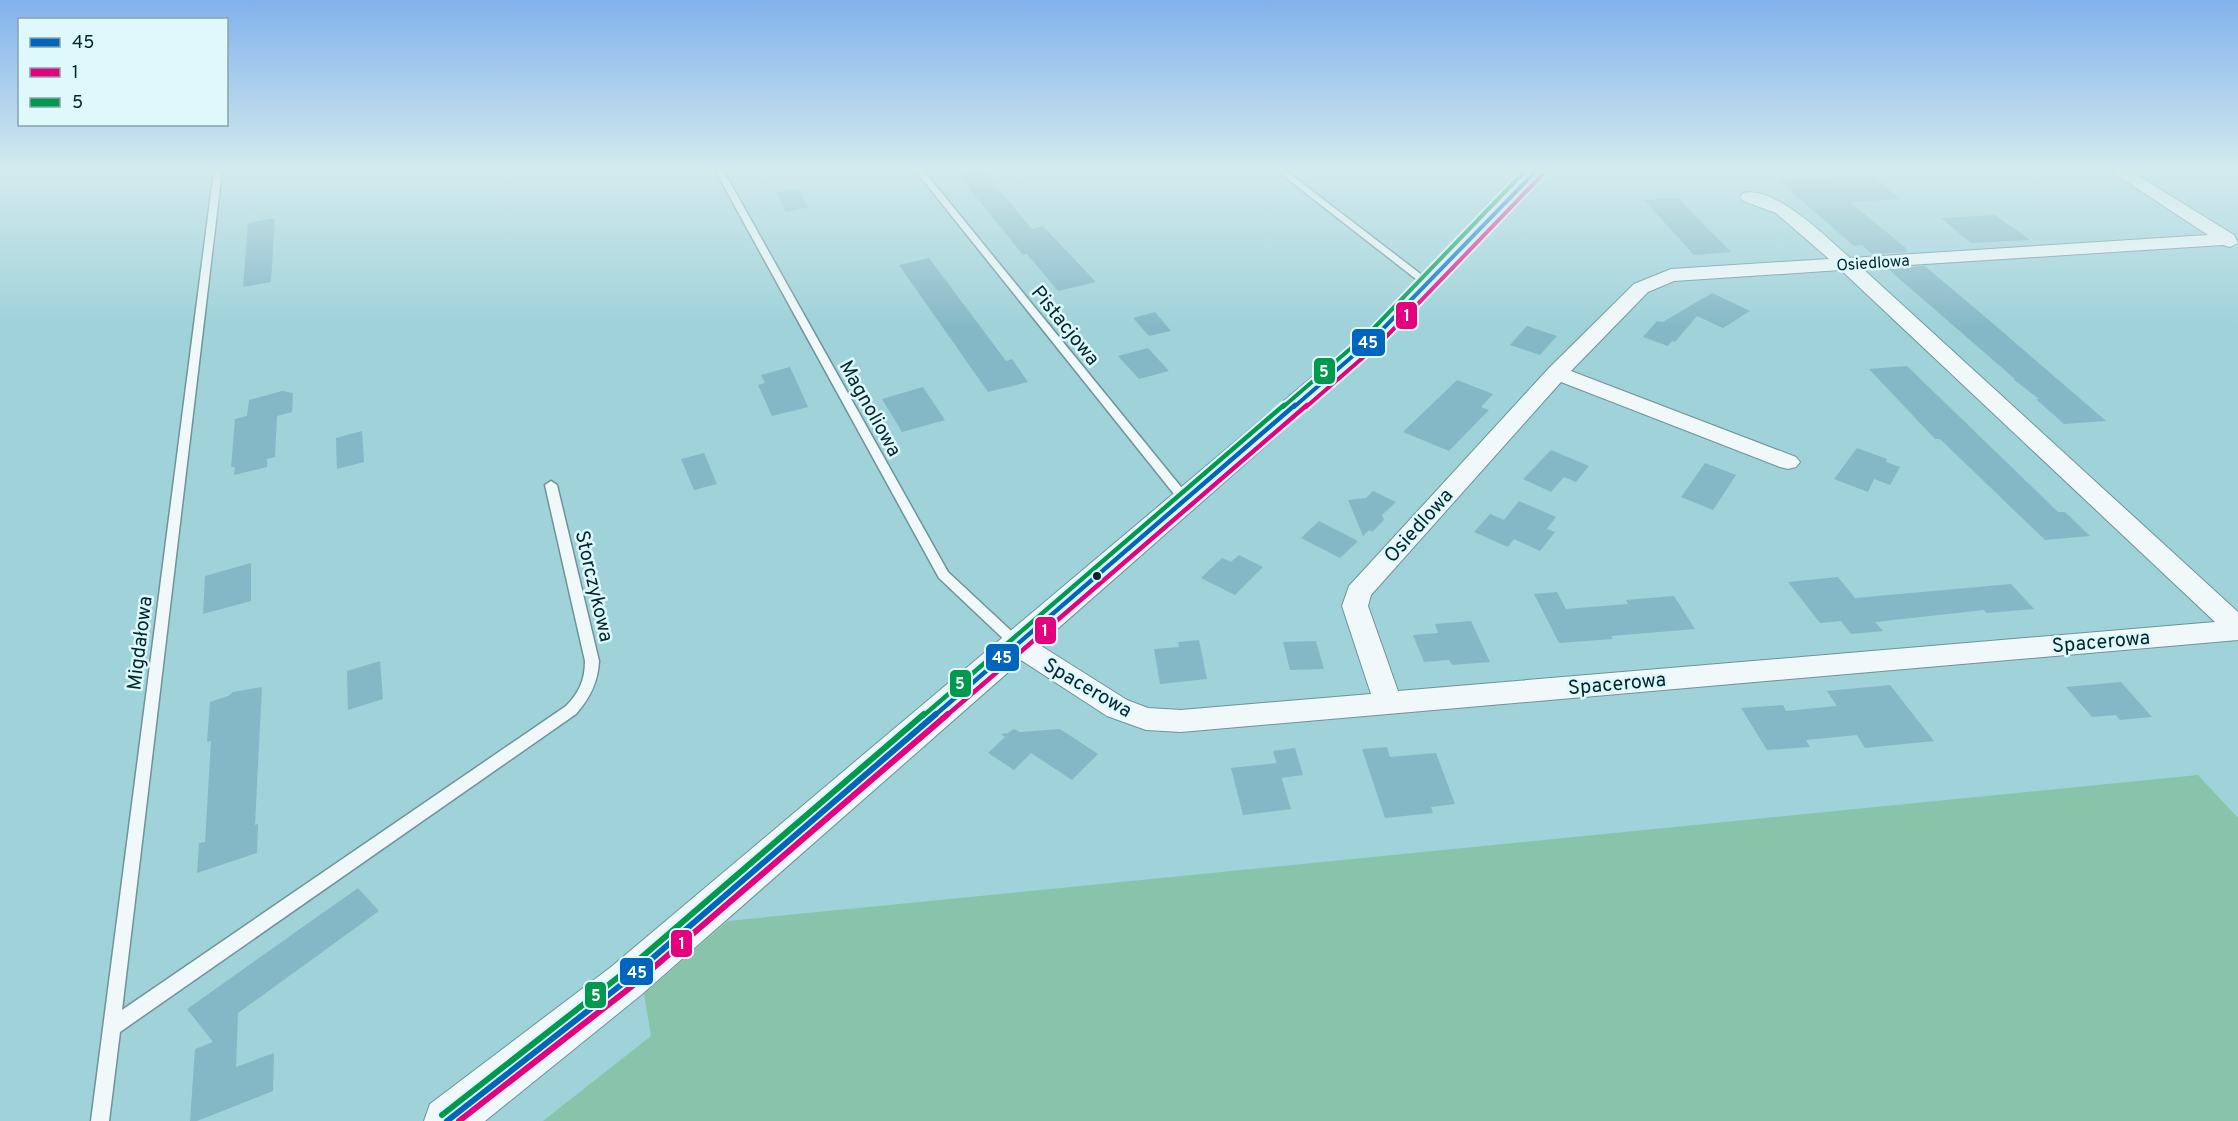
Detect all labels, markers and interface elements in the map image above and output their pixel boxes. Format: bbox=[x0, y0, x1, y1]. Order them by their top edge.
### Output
legend bbox=[18, 18, 228, 126]
text: 45 bbox=[72, 32, 94, 55]
text: 1 bbox=[72, 62, 79, 85]
text: 5 bbox=[72, 92, 83, 115]
street label: Osiedlowa bbox=[1836, 251, 1910, 277]
street label: Pistacjowa bbox=[1024, 281, 1105, 372]
line badge: 1 bbox=[1395, 301, 1418, 330]
text: 1 bbox=[1404, 307, 1410, 327]
line badge: 45 bbox=[1351, 328, 1386, 357]
text: 45 bbox=[1358, 334, 1378, 354]
street label: Magnoliowa bbox=[832, 356, 906, 462]
line badge: 5 bbox=[1313, 357, 1336, 385]
text: 5 bbox=[1319, 363, 1329, 383]
street label: Osiedlowa bbox=[1379, 484, 1460, 569]
street label: Storczykowa bbox=[568, 528, 618, 645]
unlabelled marker bbox=[1091, 570, 1103, 582]
street label: Migdałowa bbox=[122, 595, 160, 692]
line badge: 1 bbox=[1034, 616, 1057, 645]
text: 1 bbox=[1042, 622, 1048, 642]
street label: Spacerowa bbox=[2051, 626, 2151, 660]
line badge: 45 bbox=[985, 643, 1020, 672]
text: 45 bbox=[992, 649, 1012, 669]
street label: Spacerowa bbox=[1038, 653, 1136, 725]
street label: Spacerowa bbox=[1567, 668, 1667, 702]
line badge: 5 bbox=[949, 669, 972, 698]
text: 5 bbox=[955, 675, 965, 695]
line badge: 1 bbox=[670, 929, 693, 958]
text: 1 bbox=[679, 935, 685, 955]
line badge: 45 bbox=[619, 957, 654, 986]
text: 45 bbox=[627, 964, 647, 984]
line badge: 5 bbox=[584, 981, 607, 1009]
text: 5 bbox=[591, 987, 601, 1007]

